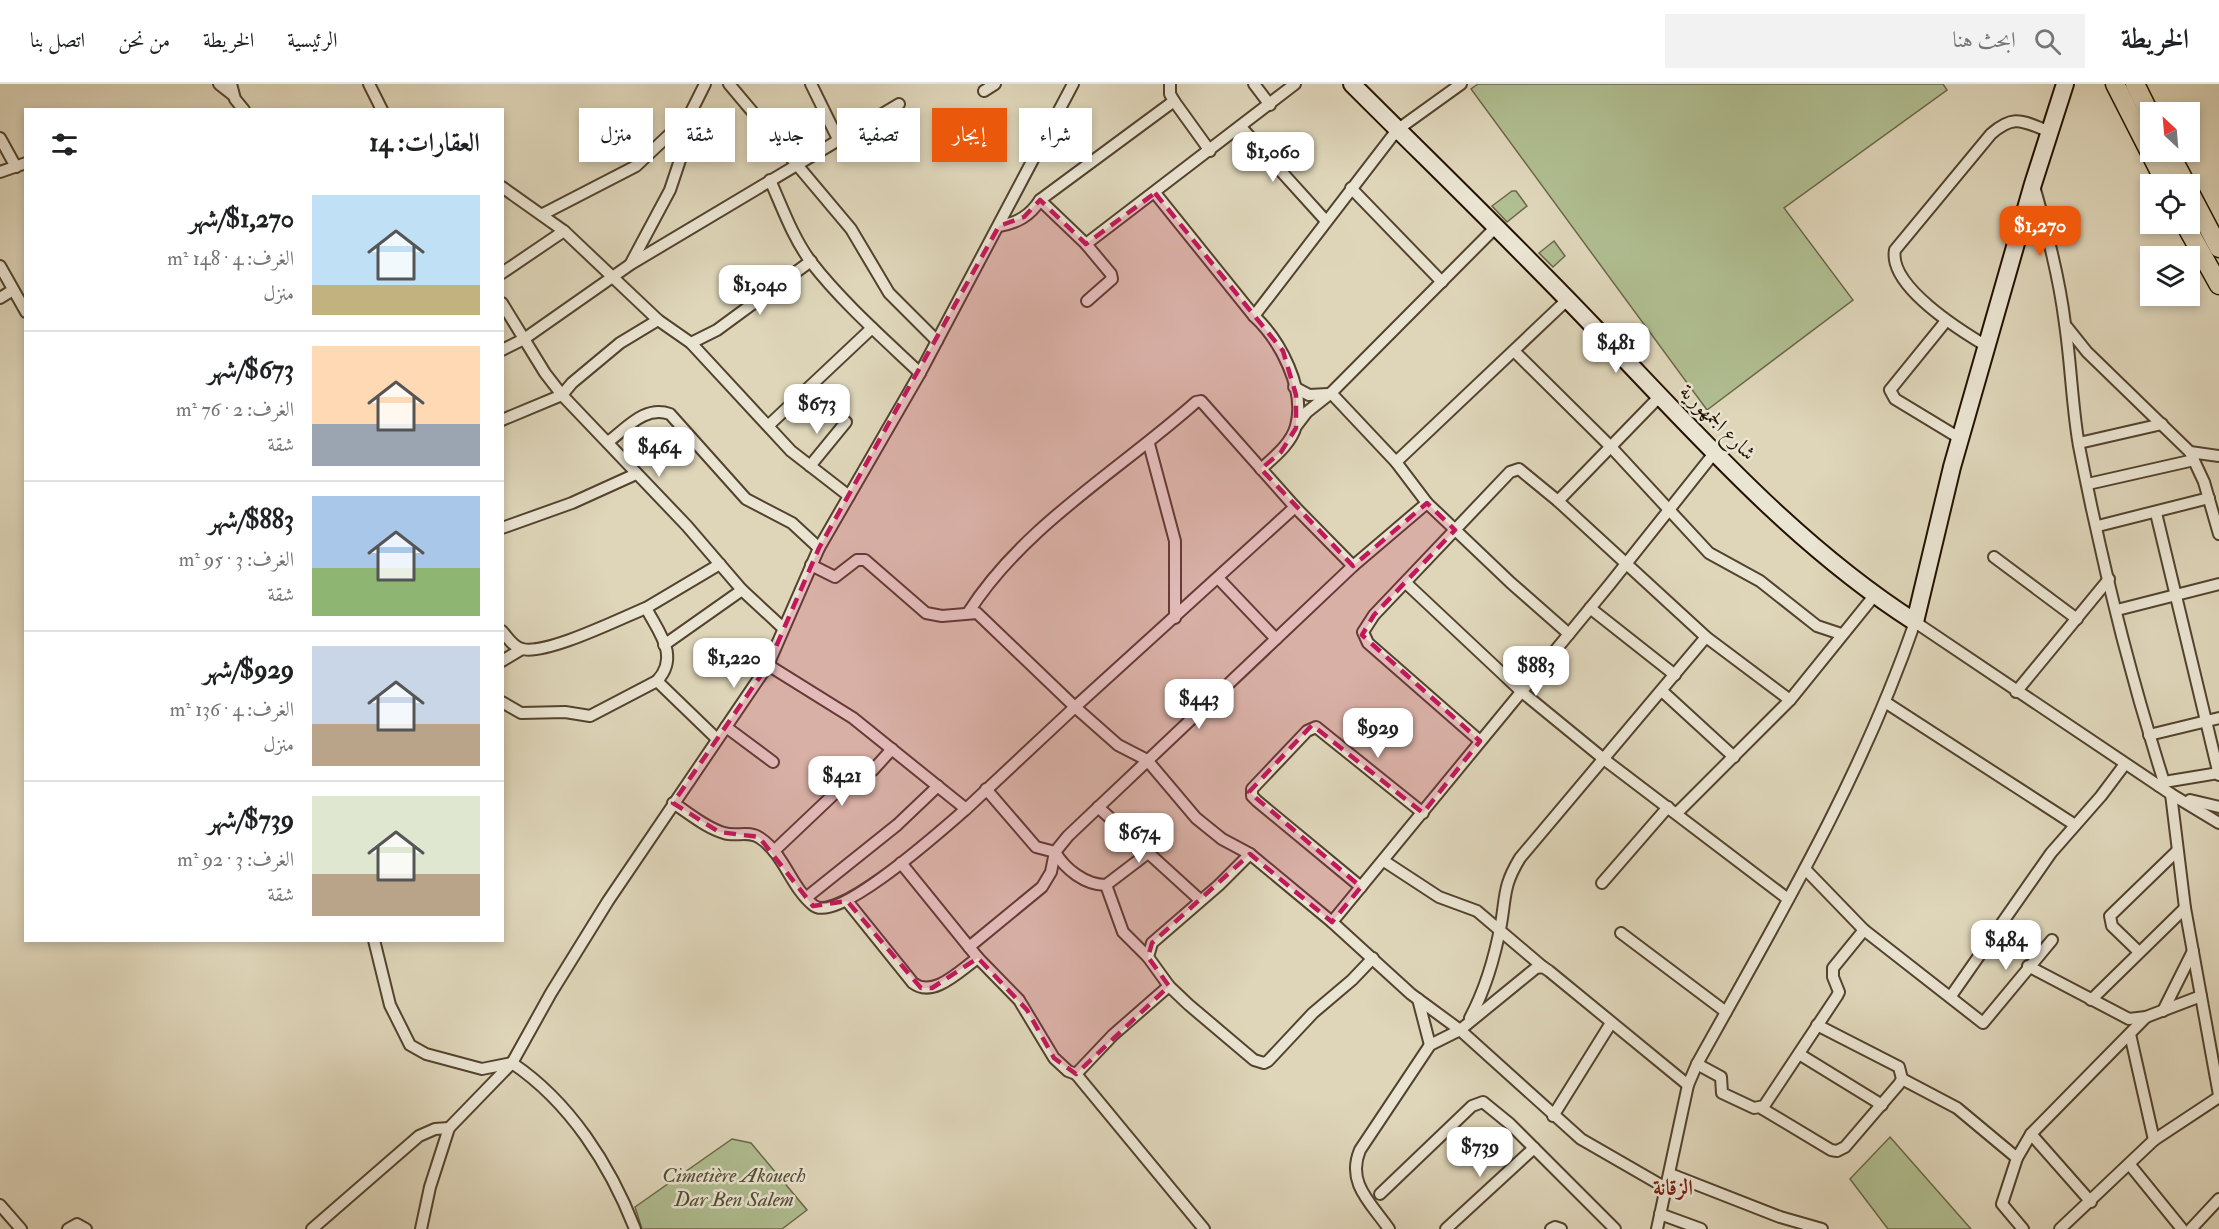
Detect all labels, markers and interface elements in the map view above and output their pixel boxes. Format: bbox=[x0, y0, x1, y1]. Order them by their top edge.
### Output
search box bbox=[1665, 14, 2085, 68]
text: الخريطة bbox=[2121, 22, 2189, 57]
icon: search bbox=[2031, 25, 2064, 58]
text: ابحث هنا bbox=[1953, 26, 2016, 54]
text: اتصل بنا bbox=[30, 27, 85, 54]
text: من نحن bbox=[118, 27, 170, 54]
text: الخريطة bbox=[203, 27, 254, 54]
text: الرئيسية bbox=[287, 27, 338, 54]
north arrow bbox=[2140, 102, 2200, 162]
map controls bbox=[2140, 102, 2200, 306]
chip: منزل bbox=[579, 108, 653, 162]
chip: شقة bbox=[665, 108, 735, 162]
chip: جديد bbox=[747, 108, 825, 162]
chip: تصفية bbox=[837, 108, 920, 162]
chip: إيجار bbox=[932, 108, 1007, 162]
chip: شراء bbox=[1019, 108, 1092, 162]
text: العقارات: 14 bbox=[369, 127, 480, 159]
icon: filters bbox=[48, 128, 81, 161]
pin: $1,060 bbox=[1224, 132, 1322, 183]
text: $1,060 bbox=[1246, 139, 1300, 164]
button: locate bbox=[2140, 174, 2200, 234]
text: $1,270/شهر bbox=[189, 203, 294, 235]
pin: $1,270 bbox=[1991, 206, 2089, 257]
text: $1,270 bbox=[2014, 213, 2066, 238]
icon: home bbox=[360, 219, 432, 291]
text: الغرف: 4 · 148 m² bbox=[167, 246, 294, 271]
button: layers bbox=[2140, 246, 2200, 306]
pin: $1,040 bbox=[711, 265, 809, 316]
text: $1,040 bbox=[733, 272, 787, 297]
text: منزل bbox=[263, 281, 294, 306]
pin: $481 bbox=[1580, 323, 1652, 374]
text: $481 bbox=[1597, 330, 1635, 355]
text: $673/شهر bbox=[208, 354, 294, 386]
icon: home bbox=[360, 370, 432, 442]
street label: شارع الجمهورية bbox=[1671, 378, 1762, 469]
pin: $673 bbox=[781, 384, 853, 435]
text: $673 bbox=[798, 391, 836, 416]
text: الغرف: 2 · 76 m² bbox=[176, 397, 294, 422]
pin: $464 bbox=[623, 427, 695, 478]
text: شقة bbox=[268, 432, 294, 457]
text: $464 bbox=[638, 434, 680, 459]
text: $883/شهر bbox=[208, 504, 294, 536]
icon: home bbox=[360, 520, 432, 592]
text: الغرف: 3 · 95 m² bbox=[179, 547, 294, 572]
text: شقة bbox=[268, 582, 294, 607]
pin: $1,220 bbox=[685, 638, 783, 689]
text: $1,220 bbox=[707, 645, 761, 670]
pin: $883 bbox=[1500, 646, 1572, 697]
text: $883 bbox=[1517, 653, 1555, 678]
text: $929/شهر bbox=[203, 654, 294, 686]
icon: home bbox=[360, 670, 432, 742]
pin: $443 bbox=[1163, 679, 1235, 730]
text: $443 bbox=[1179, 686, 1219, 711]
text: الغرف: 4 · 136 m² bbox=[170, 697, 294, 722]
pin: $929 bbox=[1342, 708, 1414, 759]
text: $929 bbox=[1357, 715, 1399, 740]
text: منزل bbox=[263, 732, 294, 757]
pin: $421 bbox=[806, 756, 878, 807]
text: $421 bbox=[822, 763, 862, 788]
text: $739/شهر bbox=[207, 804, 294, 836]
pin: $674 bbox=[1103, 813, 1175, 864]
icon: home bbox=[360, 820, 432, 892]
text: $674 bbox=[1119, 820, 1159, 845]
text: الغرف: 3 · 92 m² bbox=[177, 847, 294, 872]
text: شقة bbox=[268, 882, 294, 907]
pin: $484 bbox=[1970, 920, 2042, 971]
text: $484 bbox=[1985, 927, 2027, 952]
pin: $739 bbox=[1444, 1127, 1516, 1178]
text: $739 bbox=[1461, 1134, 1499, 1159]
park label: Cimetière Akouech Dar Ben Salem bbox=[662, 1162, 806, 1213]
district label: الزقانة bbox=[1653, 1174, 1693, 1202]

